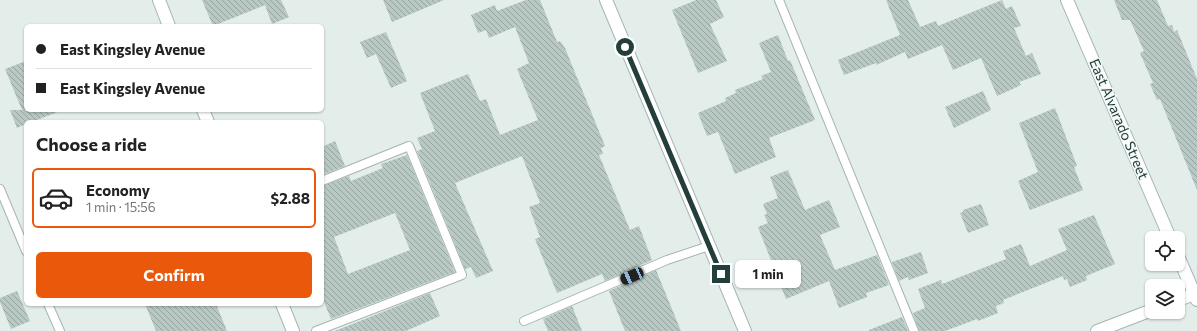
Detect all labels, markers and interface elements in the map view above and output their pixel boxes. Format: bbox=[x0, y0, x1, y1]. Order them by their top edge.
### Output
route start bbox=[616, 38, 634, 56]
text: East Kingsley Avenue bbox=[60, 40, 205, 58]
street label: East Alvarado Street bbox=[1086, 56, 1153, 182]
text: East Kingsley Avenue bbox=[60, 79, 205, 97]
text: Choose a ride bbox=[36, 133, 147, 155]
icon: car bbox=[38, 180, 74, 216]
text: Economy bbox=[86, 181, 150, 199]
text: $2.88 bbox=[271, 189, 310, 207]
text: 1 min · 15:56 bbox=[86, 199, 156, 215]
map controls bbox=[1145, 231, 1185, 319]
button: locate bbox=[1145, 231, 1185, 271]
button: Confirm bbox=[36, 252, 312, 298]
callout: 1 min bbox=[735, 260, 801, 288]
route end bbox=[712, 265, 730, 283]
car bbox=[619, 266, 645, 286]
text: 1 min bbox=[753, 266, 783, 282]
button: layers bbox=[1145, 279, 1185, 319]

